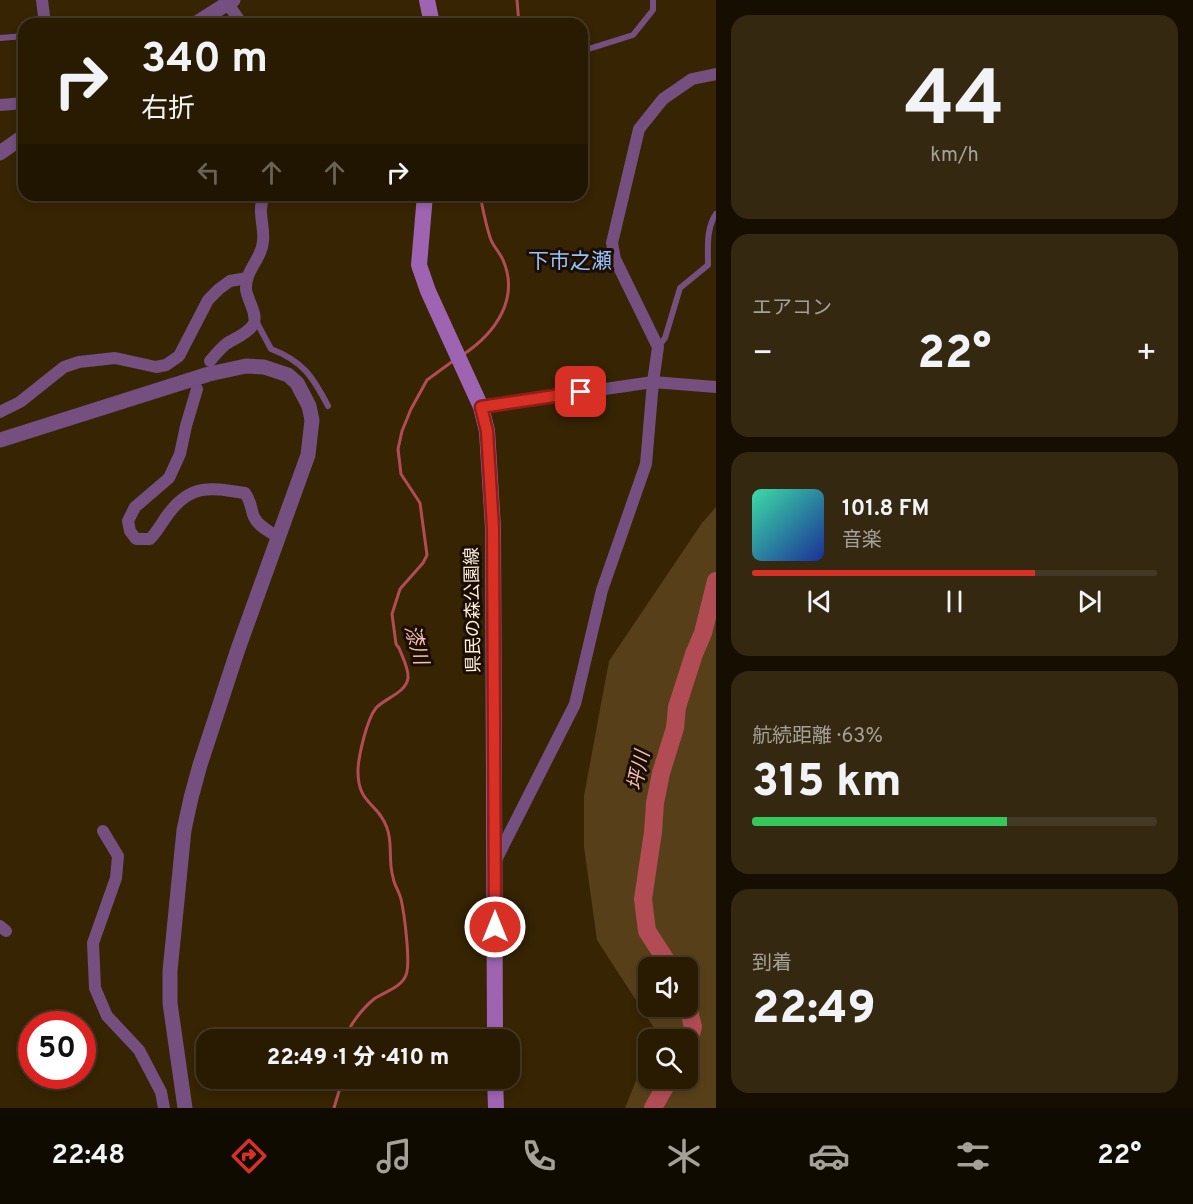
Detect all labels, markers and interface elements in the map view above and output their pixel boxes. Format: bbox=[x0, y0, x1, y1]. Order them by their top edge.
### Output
text: 340 m bbox=[141, 34, 268, 87]
icon: right bbox=[42, 42, 120, 120]
text: 44 bbox=[904, 54, 1005, 153]
text: 右折 bbox=[141, 93, 195, 127]
text: km/h bbox=[930, 143, 979, 169]
icon: left bbox=[192, 156, 225, 189]
icon: ahead bbox=[255, 156, 288, 189]
icon: ahead bbox=[318, 156, 351, 189]
icon: right bbox=[381, 156, 414, 189]
district label: 下市之瀬 bbox=[528, 249, 612, 276]
text: エアコン bbox=[752, 296, 832, 322]
text: 22° bbox=[918, 327, 991, 384]
text: − bbox=[752, 334, 773, 376]
text: + bbox=[1136, 334, 1157, 376]
pin bbox=[555, 366, 606, 417]
icon: arrive bbox=[564, 375, 597, 408]
text: 101.8 FM bbox=[842, 496, 929, 523]
text: 音楽 bbox=[842, 528, 882, 554]
street label: 県民の森公園線 bbox=[461, 547, 487, 673]
icon: previous bbox=[803, 585, 836, 618]
icon: pause bbox=[938, 585, 971, 618]
icon: next bbox=[1073, 585, 1106, 618]
water label: 漆川 bbox=[397, 622, 433, 670]
text: 航続距離 · 63% bbox=[752, 724, 883, 750]
water label: 坪川 bbox=[623, 747, 657, 793]
text: 315 km bbox=[752, 755, 902, 812]
position arrow bbox=[463, 895, 527, 959]
text: 到着 bbox=[752, 951, 792, 977]
map controls bbox=[638, 957, 698, 1089]
button: sound bbox=[638, 957, 698, 1017]
text: 22:49 bbox=[752, 982, 876, 1039]
speed limit sign: 50 bbox=[18, 1011, 96, 1089]
button: search bbox=[638, 1029, 698, 1089]
text: 22:49 · 1 分 · 410 m bbox=[267, 1045, 449, 1072]
icon: directions bbox=[228, 1135, 270, 1177]
icon: music bbox=[373, 1135, 415, 1177]
icon: phone bbox=[518, 1135, 560, 1177]
icon: climate bbox=[663, 1135, 705, 1177]
icon: car bbox=[808, 1135, 850, 1177]
icon: filters bbox=[952, 1135, 994, 1177]
text: 22:48 bbox=[51, 1139, 125, 1173]
text: 22° bbox=[1097, 1139, 1142, 1173]

